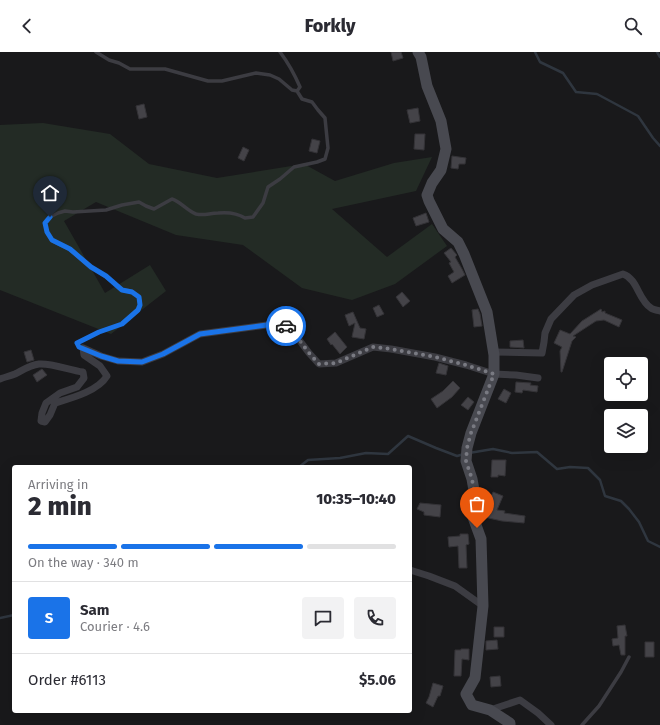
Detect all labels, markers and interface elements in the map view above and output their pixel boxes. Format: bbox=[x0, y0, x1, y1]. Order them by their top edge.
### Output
icon: back bbox=[16, 15, 38, 37]
text: Forkly bbox=[305, 15, 355, 37]
icon: search bbox=[622, 15, 644, 37]
pin bbox=[33, 176, 67, 217]
icon: home bbox=[39, 182, 61, 204]
courier bbox=[266, 306, 306, 346]
icon: car bbox=[275, 315, 297, 337]
map controls bbox=[604, 357, 648, 453]
button: locate bbox=[604, 357, 648, 401]
button: layers bbox=[604, 409, 648, 453]
text: Arriving in bbox=[28, 477, 88, 492]
pin bbox=[460, 487, 494, 528]
text: 10:35–10:40 bbox=[316, 490, 396, 508]
text: 2 min bbox=[28, 491, 92, 522]
icon: bag bbox=[466, 493, 488, 515]
text: On the way · 340 m bbox=[28, 555, 139, 570]
button: chat bbox=[302, 597, 344, 639]
button: phone bbox=[354, 597, 396, 639]
text: Sam bbox=[80, 601, 109, 619]
text: S bbox=[45, 609, 53, 627]
text: Courier · 4.6 bbox=[80, 619, 150, 634]
text: Order #6113 bbox=[28, 671, 106, 689]
text: $5.06 bbox=[359, 671, 396, 689]

